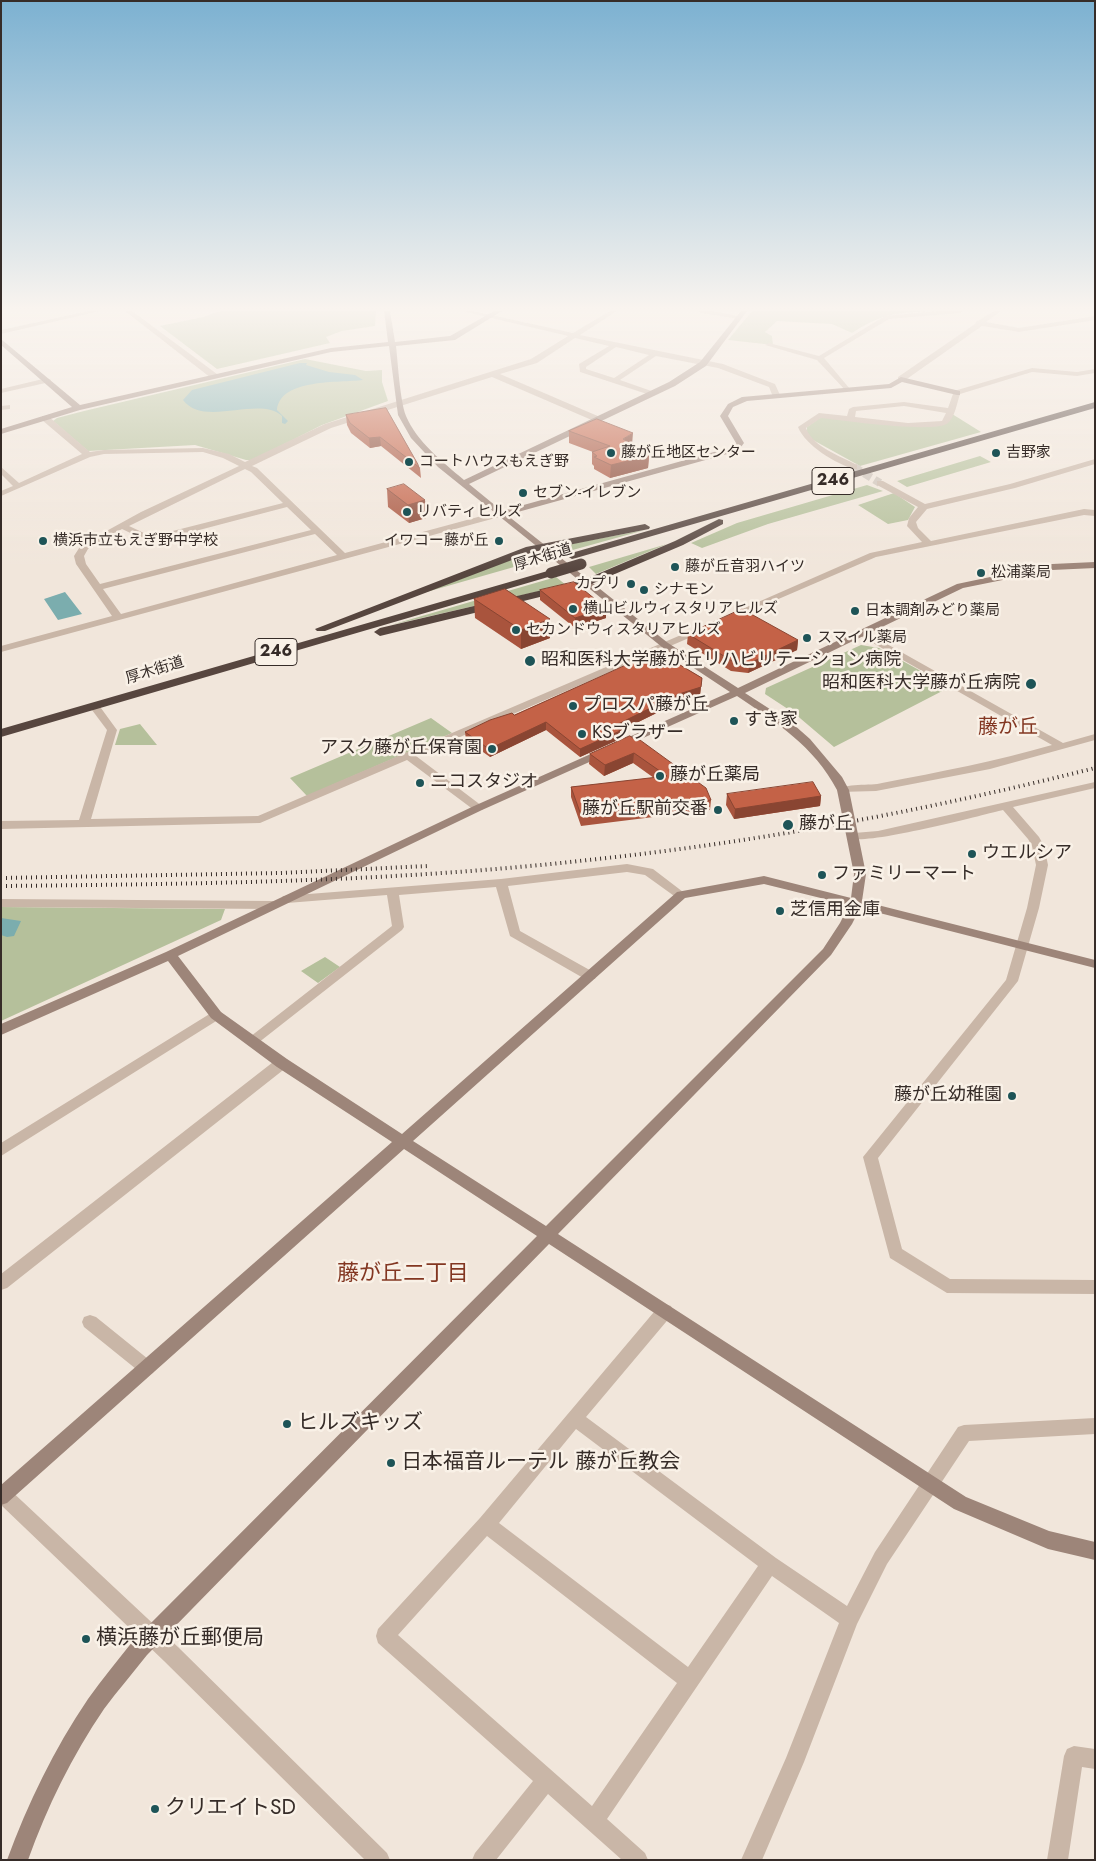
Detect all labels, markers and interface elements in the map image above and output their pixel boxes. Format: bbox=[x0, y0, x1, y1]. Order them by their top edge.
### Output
place label: 藤が丘地区センター bbox=[621, 444, 756, 462]
place label: 吉野家 bbox=[1006, 444, 1051, 462]
marker: 藤が丘地区センター bbox=[605, 447, 617, 459]
marker: 吉野家 bbox=[990, 447, 1002, 459]
place label: コートハウスもえぎ野 bbox=[419, 453, 569, 471]
marker: コートハウスもえぎ野 bbox=[403, 456, 415, 468]
road number: 246 bbox=[812, 468, 854, 494]
place label: セブン-イレブン bbox=[533, 484, 641, 502]
marker: セブン-イレブン bbox=[517, 487, 529, 499]
place label: リバティヒルズ bbox=[417, 503, 522, 521]
marker: リバティヒルズ bbox=[401, 506, 413, 518]
place label: 横浜市立もえぎ野中学校 bbox=[53, 532, 218, 550]
place label: イワコー藤が丘 bbox=[384, 532, 489, 550]
marker: 横浜市立もえぎ野中学校 bbox=[37, 535, 49, 547]
marker: イワコー藤が丘 bbox=[493, 535, 505, 547]
street label: 厚木街道 bbox=[512, 541, 574, 575]
place label: 藤が丘音羽ハイツ bbox=[685, 558, 805, 576]
marker: 藤が丘音羽ハイツ bbox=[669, 561, 681, 573]
place label: 松浦薬局 bbox=[991, 564, 1051, 582]
marker: 松浦薬局 bbox=[975, 567, 987, 579]
place label: カプリ bbox=[576, 575, 621, 593]
marker: カプリ bbox=[625, 578, 637, 590]
place label: シナモン bbox=[654, 581, 714, 599]
marker: シナモン bbox=[638, 584, 650, 596]
place label: 横山ビルウィスタリアヒルズ bbox=[583, 600, 778, 618]
place label: 日本調剤みどり薬局 bbox=[865, 602, 1000, 620]
marker: 横山ビルウィスタリアヒルズ bbox=[567, 603, 579, 615]
marker: 日本調剤みどり薬局 bbox=[849, 605, 861, 617]
place label: セカンドウィスタリアヒルズ bbox=[526, 621, 721, 639]
marker: セカンドウィスタリアヒルズ bbox=[510, 624, 522, 636]
place label: スマイル薬局 bbox=[817, 629, 907, 647]
marker: スマイル薬局 bbox=[801, 632, 813, 644]
road number: 246 bbox=[255, 638, 297, 666]
place label: 昭和医科大学藤が丘リハビリテーション病院 bbox=[541, 650, 901, 672]
street label: 厚木街道 bbox=[124, 654, 186, 688]
marker: 昭和医科大学藤が丘リハビリテーション病院 bbox=[523, 654, 537, 668]
place label: 昭和医科大学藤が丘病院 bbox=[822, 673, 1020, 695]
marker: 昭和医科大学藤が丘病院 bbox=[1024, 677, 1038, 691]
place label: プロスパ藤が丘 bbox=[583, 695, 709, 717]
marker: プロスパ藤が丘 bbox=[567, 700, 579, 712]
place label: すき家 bbox=[744, 710, 798, 732]
marker: すき家 bbox=[728, 715, 740, 727]
district label: 藤が丘 bbox=[978, 716, 1038, 740]
place label: KSブラザー bbox=[592, 723, 684, 745]
marker: KSブラザー bbox=[576, 728, 588, 740]
place label: アスク藤が丘保育園 bbox=[320, 738, 482, 760]
marker: アスク藤が丘保育園 bbox=[486, 743, 498, 755]
place label: 藤が丘薬局 bbox=[670, 765, 760, 787]
marker: 藤が丘薬局 bbox=[654, 770, 666, 782]
place label: ニコスタジオ bbox=[430, 772, 538, 794]
marker: ニコスタジオ bbox=[414, 777, 426, 789]
place label: 藤が丘駅前交番 bbox=[582, 799, 708, 821]
marker: 藤が丘駅前交番 bbox=[712, 804, 724, 816]
place label: 藤が丘 bbox=[799, 814, 853, 836]
marker: 藤が丘 bbox=[781, 818, 795, 832]
place label: ウエルシア bbox=[982, 843, 1072, 865]
marker: ウエルシア bbox=[966, 848, 978, 860]
place label: ファミリーマート bbox=[832, 864, 976, 886]
marker: ファミリーマート bbox=[816, 869, 828, 881]
place label: 芝信用金庫 bbox=[790, 900, 880, 922]
marker: 芝信用金庫 bbox=[774, 905, 786, 917]
place label: 藤が丘幼稚園 bbox=[894, 1085, 1002, 1107]
marker: 藤が丘幼稚園 bbox=[1006, 1090, 1018, 1102]
district label: 藤が丘二丁目 bbox=[337, 1262, 469, 1288]
place label: ヒルズキッズ bbox=[297, 1411, 423, 1437]
marker: ヒルズキッズ bbox=[281, 1418, 293, 1430]
place label: 日本福音ルーテル 藤が丘教会 bbox=[401, 1450, 680, 1476]
marker: 日本福音ルーテル 藤が丘教会 bbox=[385, 1457, 397, 1469]
place label: 横浜藤が丘郵便局 bbox=[96, 1626, 264, 1652]
marker: 横浜藤が丘郵便局 bbox=[80, 1633, 92, 1645]
place label: クリエイトSD bbox=[165, 1796, 296, 1822]
marker: クリエイトSD bbox=[149, 1803, 161, 1815]

